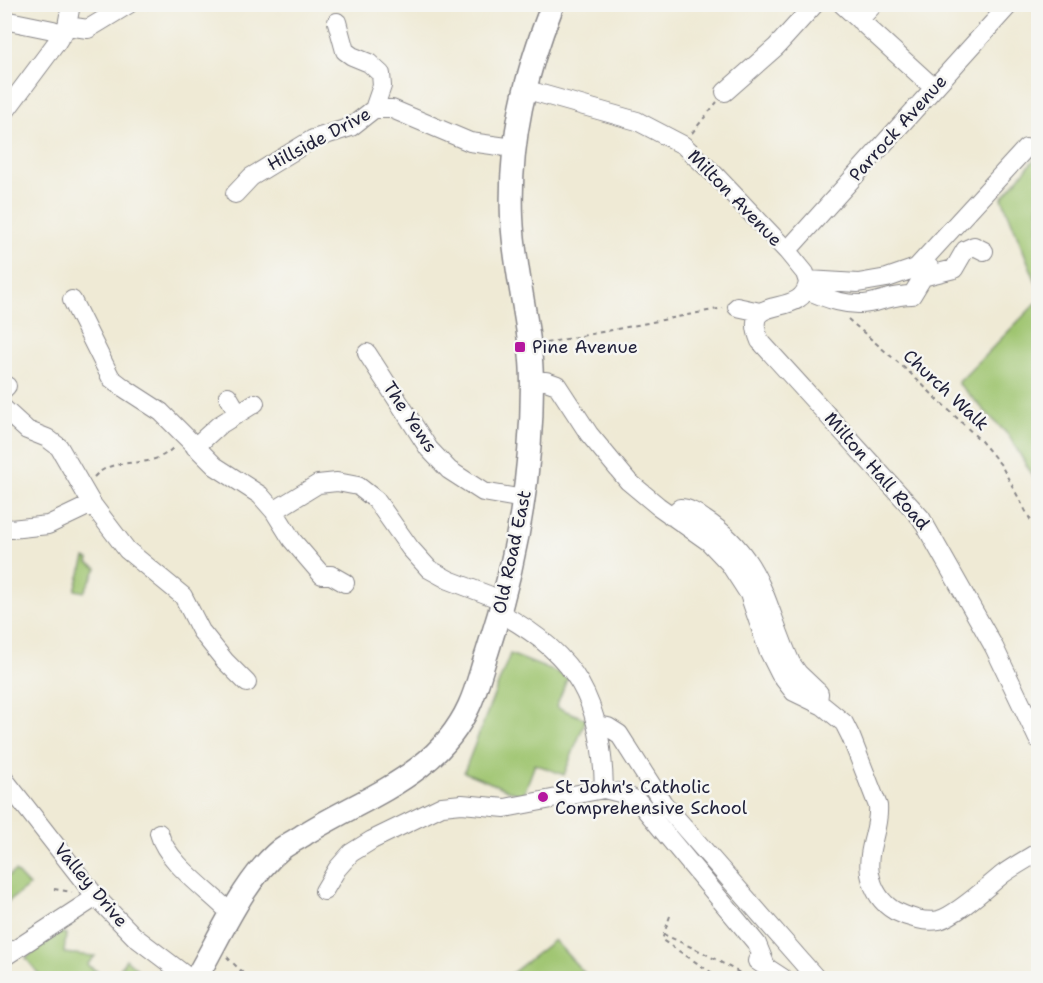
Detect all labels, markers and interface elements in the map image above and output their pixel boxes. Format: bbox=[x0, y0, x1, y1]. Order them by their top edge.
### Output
street label: Parrock Avenue bbox=[844, 70, 952, 186]
street label: Hillside Drive bbox=[263, 102, 375, 176]
street label: Milton Avenue bbox=[683, 144, 787, 252]
place label: Pine Avenue bbox=[532, 335, 638, 359]
marker: Pine Avenue bbox=[513, 340, 527, 354]
street label: Church Walk bbox=[898, 344, 994, 436]
street label: The Yews bbox=[377, 377, 443, 457]
street label: Milton Hall Road bbox=[819, 407, 935, 535]
street label: Old Road East bbox=[487, 488, 537, 616]
place label: St John's Catholic Comprehensive School bbox=[555, 775, 748, 820]
marker: St John's Catholic Comprehensive School bbox=[536, 790, 550, 804]
street label: Valley Drive bbox=[49, 838, 133, 932]

